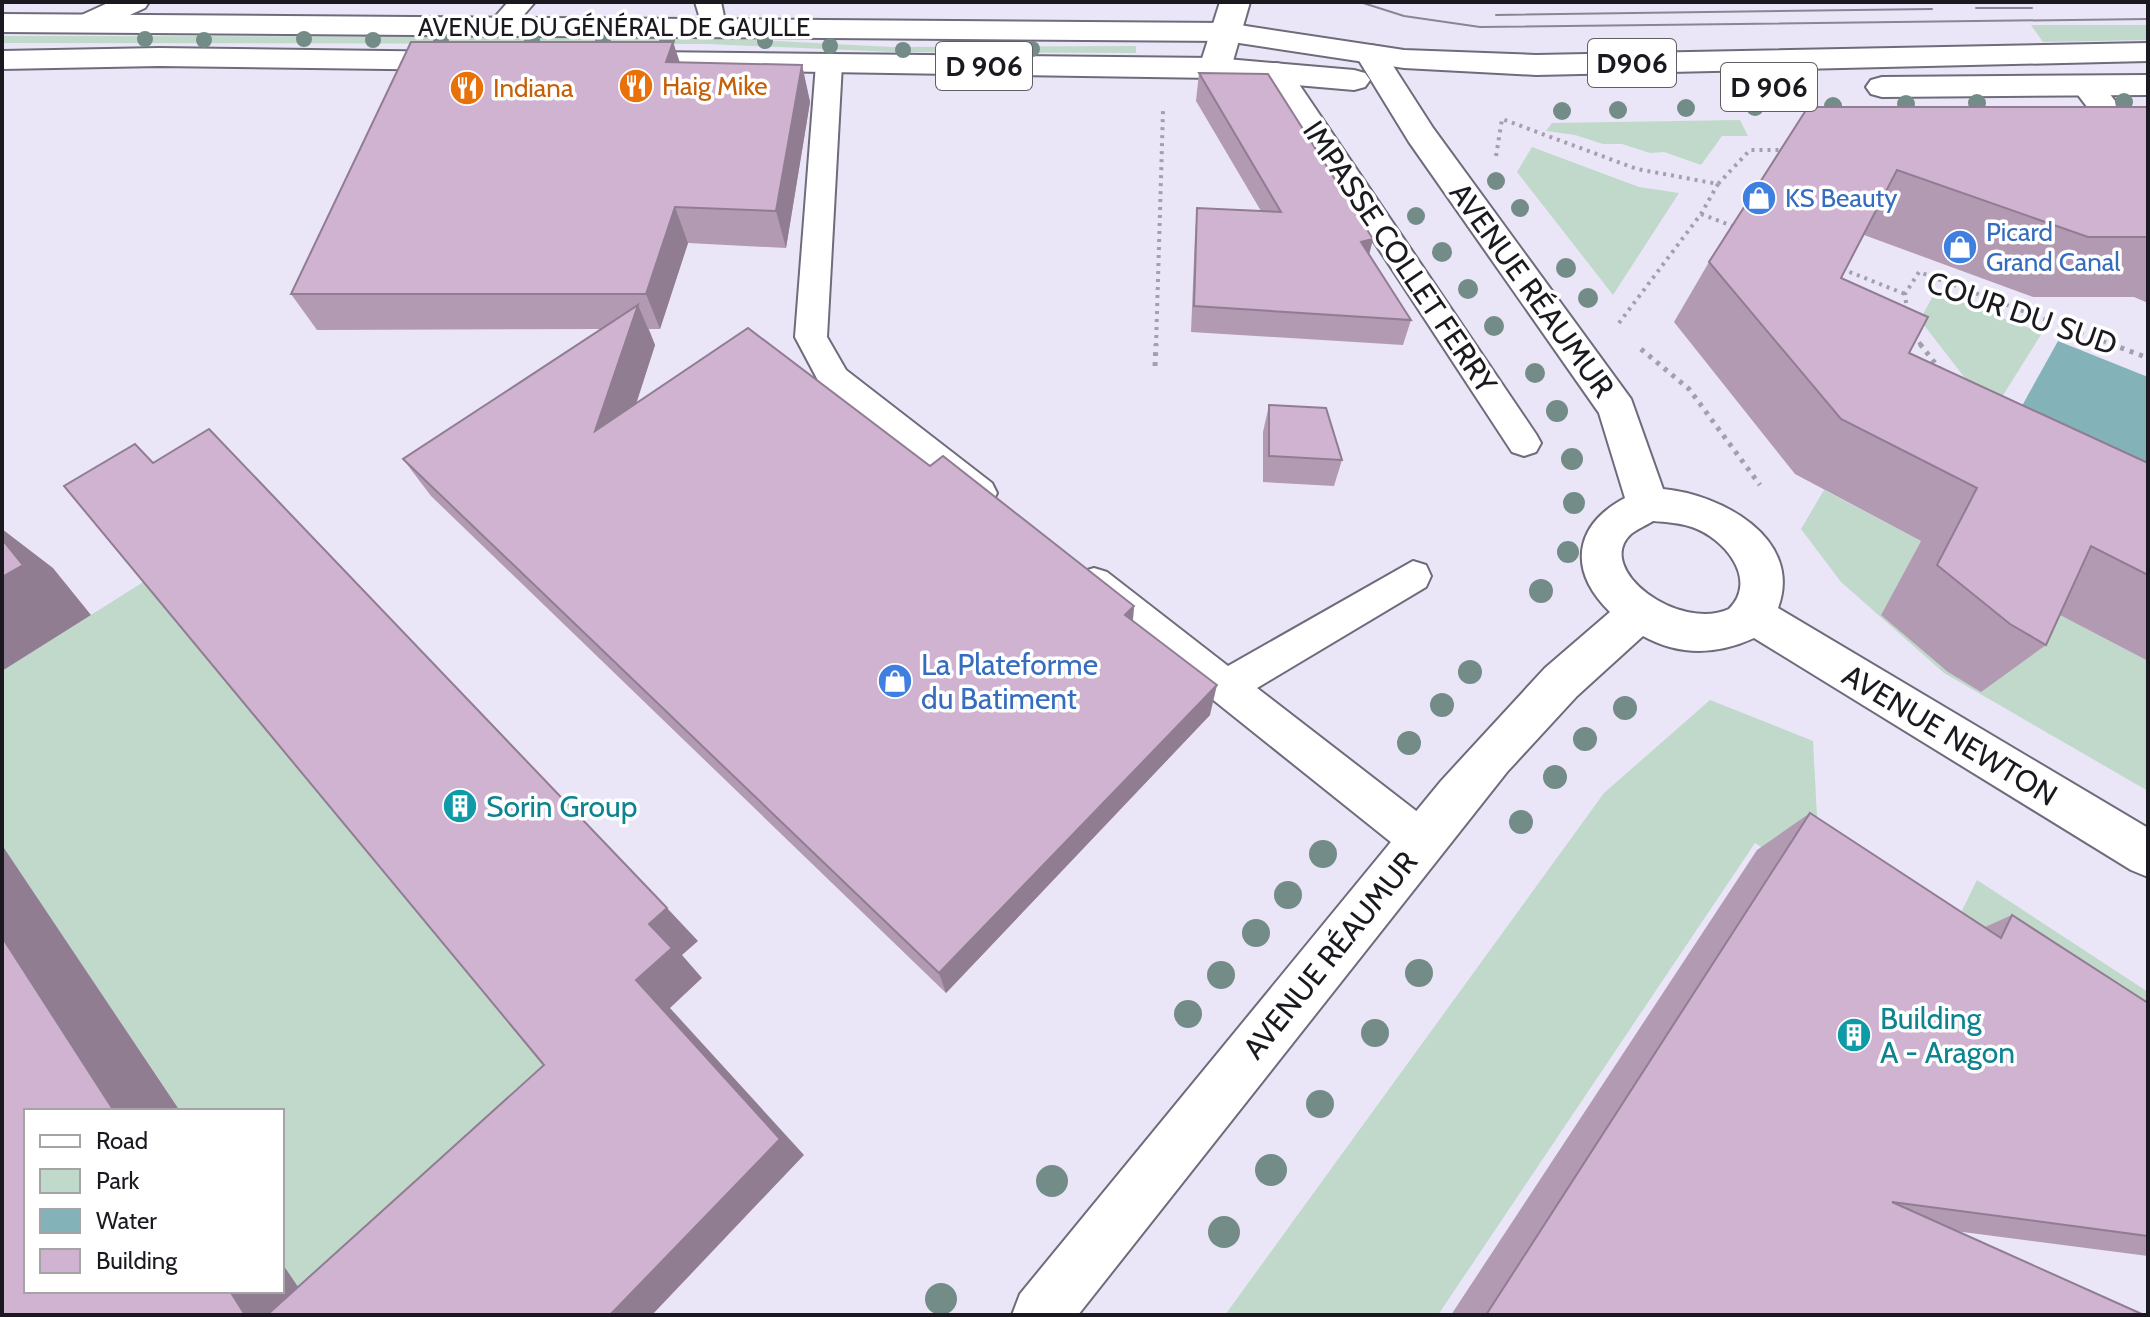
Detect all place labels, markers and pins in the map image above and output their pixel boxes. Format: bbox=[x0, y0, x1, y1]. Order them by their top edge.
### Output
restaurant icon: Haig Mike bbox=[617, 67, 655, 105]
restaurant icon: Indiana bbox=[448, 69, 486, 107]
place label: Haig Mike bbox=[662, 70, 768, 102]
place label: Indiana bbox=[493, 72, 574, 104]
shop icon: KS Beauty bbox=[1740, 179, 1778, 217]
place label: KS Beauty bbox=[1785, 182, 1897, 214]
place label: Picard Grand Canal bbox=[1986, 216, 2120, 278]
shop icon: Picard Grand Canal bbox=[1941, 228, 1979, 266]
place label: La Plateforme du Batiment bbox=[921, 646, 1098, 717]
shop icon: La Plateforme du Batiment bbox=[876, 662, 914, 700]
building icon: Sorin Group bbox=[441, 787, 479, 825]
place label: Sorin Group bbox=[486, 788, 637, 825]
place label: Building A - Aragon bbox=[1880, 1000, 2015, 1071]
building icon: Building A - Aragon bbox=[1835, 1016, 1873, 1054]

